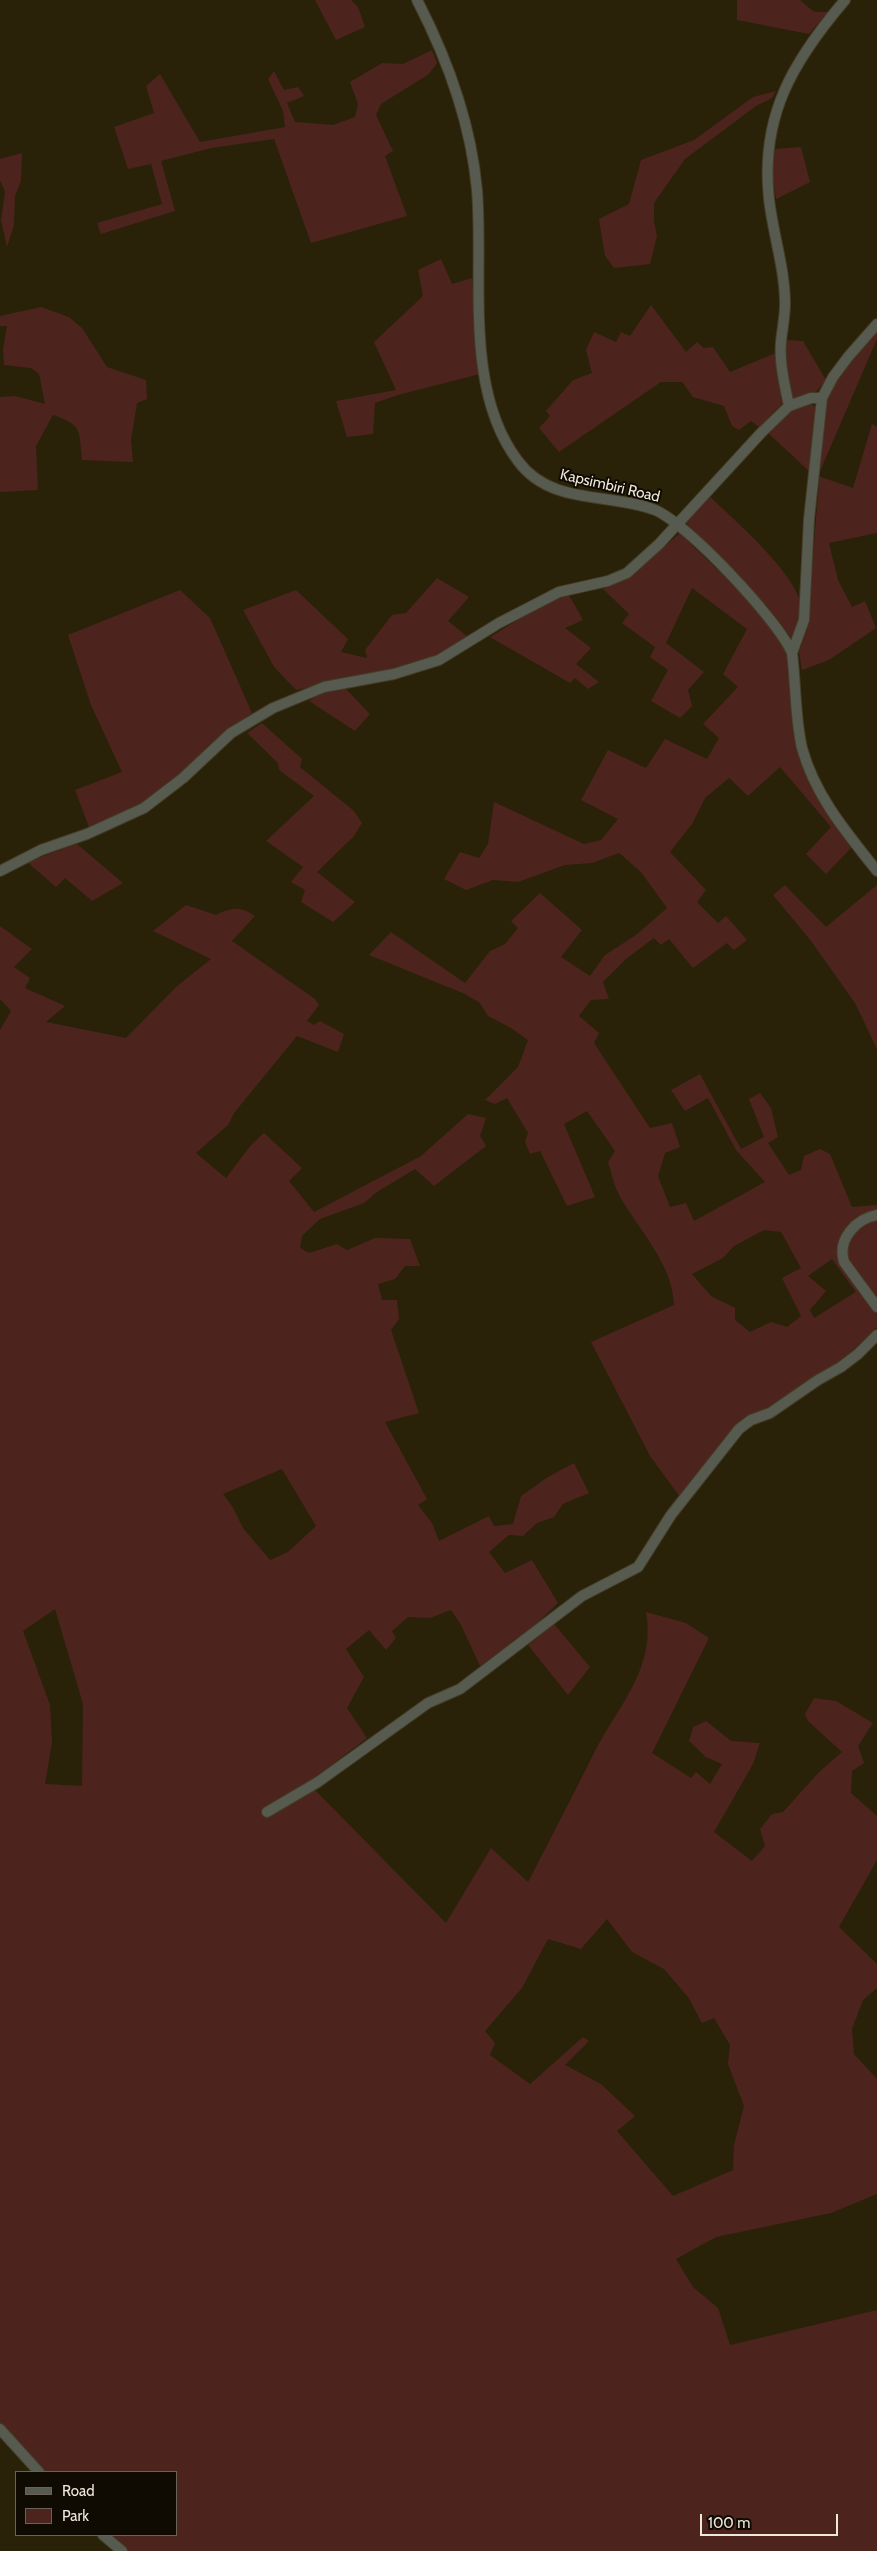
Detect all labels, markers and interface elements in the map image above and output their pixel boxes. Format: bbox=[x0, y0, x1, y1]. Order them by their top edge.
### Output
street label: Kapsimbiri Road bbox=[558, 466, 662, 506]
legend bbox=[15, 2471, 178, 2536]
text: Road bbox=[62, 2482, 95, 2500]
scale bar bbox=[702, 2504, 840, 2536]
text: Park bbox=[62, 2507, 89, 2525]
text: 100 m bbox=[708, 2514, 750, 2532]

